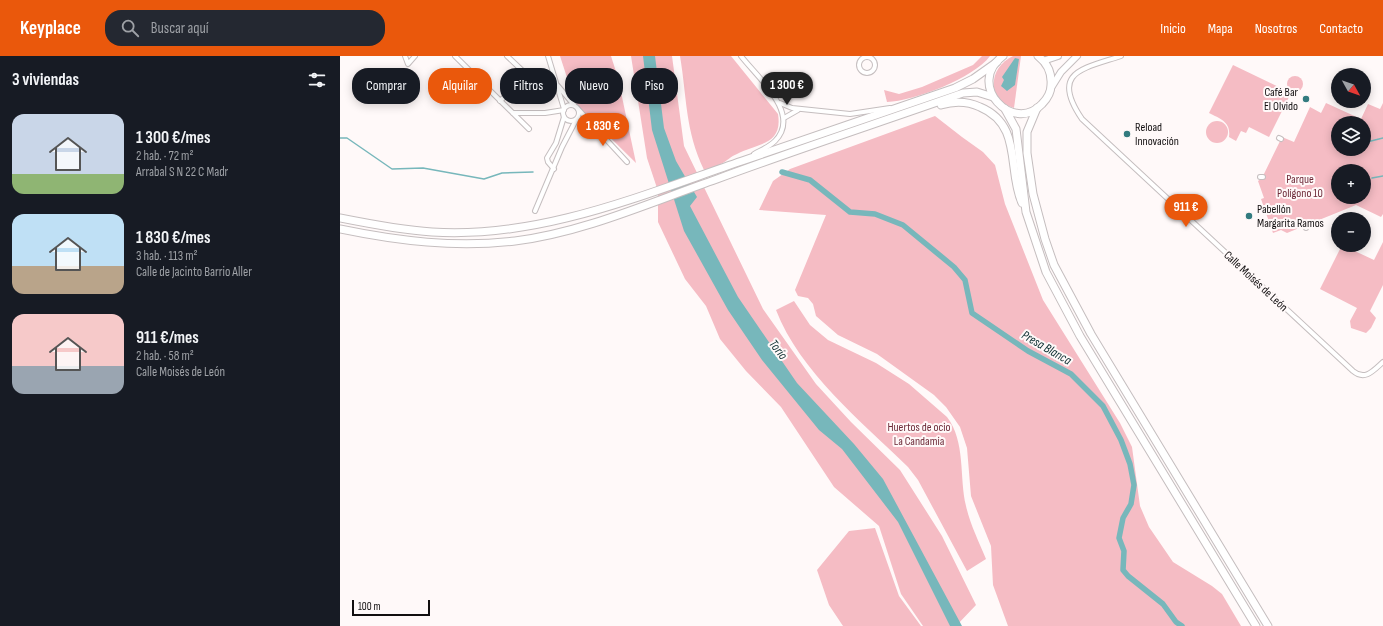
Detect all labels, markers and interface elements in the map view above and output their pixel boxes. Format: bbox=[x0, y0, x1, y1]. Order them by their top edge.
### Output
search box bbox=[105, 10, 385, 46]
text: Keyplace bbox=[20, 17, 81, 40]
icon: search bbox=[119, 17, 141, 39]
text: Buscar aquí bbox=[151, 19, 209, 38]
text: Inicio bbox=[1160, 20, 1186, 37]
text: Mapa bbox=[1208, 20, 1233, 37]
text: Nosotros bbox=[1255, 20, 1297, 37]
text: Contacto bbox=[1319, 20, 1363, 37]
chip: Comprar bbox=[352, 68, 420, 104]
chip: Alquilar bbox=[428, 68, 492, 104]
chip: Filtros bbox=[500, 68, 557, 104]
chip: Nuevo bbox=[565, 68, 623, 104]
chip: Piso bbox=[631, 68, 678, 104]
north arrow bbox=[1331, 68, 1371, 108]
map controls bbox=[1331, 68, 1371, 252]
icon: filters bbox=[306, 69, 328, 91]
text: 3 viviendas bbox=[12, 70, 79, 90]
pin: 1 300 € bbox=[750, 72, 824, 106]
text: 1 300 € bbox=[770, 77, 804, 93]
place label: Café Bar El Olvido bbox=[1264, 85, 1299, 114]
marker: Café Bar El Olvido bbox=[1301, 94, 1311, 104]
pin: 1 830 € bbox=[566, 113, 640, 147]
button: layers bbox=[1331, 116, 1371, 156]
text: 1 830 € bbox=[586, 118, 620, 134]
place label: Reload Innovación bbox=[1135, 120, 1179, 149]
text: 1 300 €/mes bbox=[136, 128, 211, 148]
marker: Reload Innovación bbox=[1122, 129, 1132, 139]
icon: home bbox=[44, 130, 92, 178]
text: 2 hab. · 72 m² bbox=[136, 148, 193, 164]
text: Arrabal S N 22 C Madr bbox=[136, 164, 228, 180]
button: + bbox=[1331, 164, 1371, 204]
park label: Parque Polígono 10 bbox=[1277, 172, 1323, 201]
pin: 911 € bbox=[1158, 194, 1214, 228]
text: 911 € bbox=[1173, 199, 1199, 215]
place label: Pabellón Margarita Ramos bbox=[1257, 202, 1324, 231]
marker: Pabellón Margarita Ramos bbox=[1244, 211, 1254, 221]
button: − bbox=[1331, 212, 1371, 252]
text: 1 830 €/mes bbox=[136, 228, 211, 248]
icon: home bbox=[44, 230, 92, 278]
text: 3 hab. · 113 m² bbox=[136, 248, 198, 264]
street label: Calle Moisés de León bbox=[1221, 248, 1291, 315]
text: Calle de Jacinto Barrio Aller bbox=[136, 264, 252, 280]
water label: Presa Blanca bbox=[1019, 327, 1075, 369]
text: 911 €/mes bbox=[136, 328, 199, 348]
icon: home bbox=[44, 330, 92, 378]
water label: Torío bbox=[765, 336, 791, 363]
text: 2 hab. · 58 m² bbox=[136, 348, 194, 364]
text: Calle Moisés de León bbox=[136, 364, 225, 380]
park label: Huertos de ocio La Candamia bbox=[887, 420, 951, 449]
scale bar bbox=[352, 598, 430, 617]
text: 100 m bbox=[358, 600, 380, 613]

